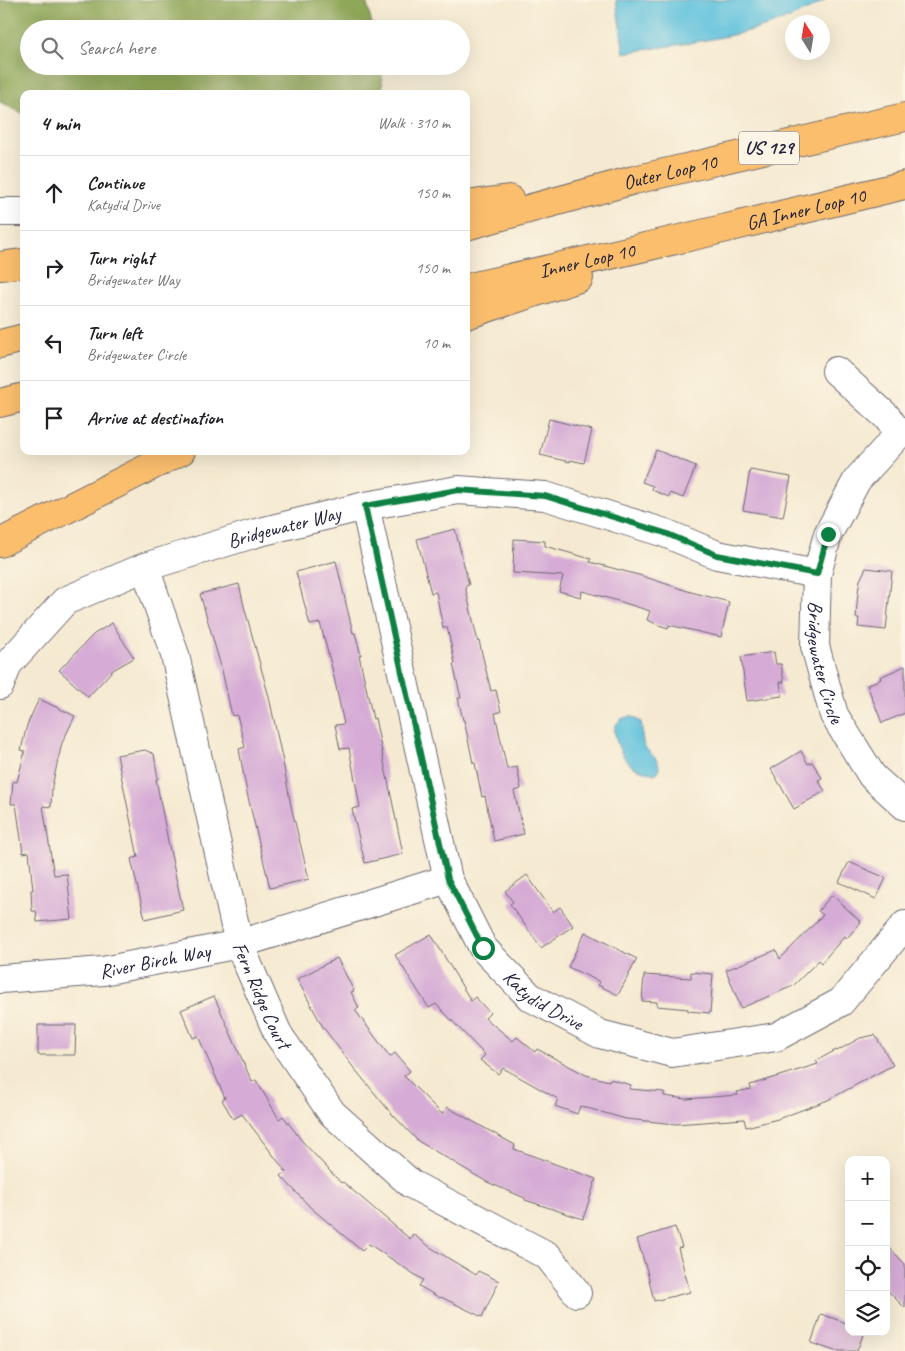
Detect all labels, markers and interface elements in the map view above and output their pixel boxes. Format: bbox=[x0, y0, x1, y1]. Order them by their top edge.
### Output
north arrow bbox=[785, 15, 830, 60]
search box bbox=[20, 20, 470, 75]
icon: search bbox=[38, 34, 66, 62]
text: Search here bbox=[78, 36, 155, 60]
text: 4 min bbox=[40, 110, 80, 136]
text: Walk · 310 m bbox=[378, 113, 450, 133]
road number: US 129 bbox=[739, 132, 799, 164]
street label: Outer Loop 10 bbox=[620, 148, 721, 195]
text: Continue bbox=[87, 171, 144, 195]
icon: ahead bbox=[40, 179, 68, 207]
street label: GA Inner Loop 10 bbox=[744, 182, 870, 235]
text: 150 m bbox=[416, 183, 450, 203]
text: Katydid Drive bbox=[87, 195, 160, 215]
street label: Inner Loop 10 bbox=[537, 237, 639, 283]
text: Turn right bbox=[87, 246, 154, 270]
icon: right bbox=[40, 254, 68, 282]
text: 150 m bbox=[416, 258, 450, 278]
text: Bridgewater Way bbox=[87, 270, 180, 290]
text: Turn left bbox=[87, 321, 142, 345]
icon: left bbox=[40, 329, 68, 357]
text: 10 m bbox=[423, 333, 450, 353]
text: Bridgewater Circle bbox=[87, 345, 186, 365]
icon: arrive bbox=[40, 404, 68, 432]
text: Arrive at destination bbox=[87, 406, 223, 430]
street label: Bridgewater Way bbox=[224, 500, 345, 554]
route end bbox=[817, 523, 840, 546]
street label: Bridgewater Circle bbox=[802, 601, 849, 729]
street label: River Birch Way bbox=[97, 937, 214, 984]
route start bbox=[472, 937, 495, 960]
street label: Fern Ridge Court bbox=[227, 938, 299, 1056]
street label: Katydid Drive bbox=[498, 964, 589, 1036]
map controls bbox=[845, 1156, 890, 1336]
button: + bbox=[845, 1156, 890, 1201]
button: − bbox=[845, 1201, 890, 1246]
button: locate bbox=[845, 1246, 890, 1291]
button: layers bbox=[845, 1291, 890, 1336]

